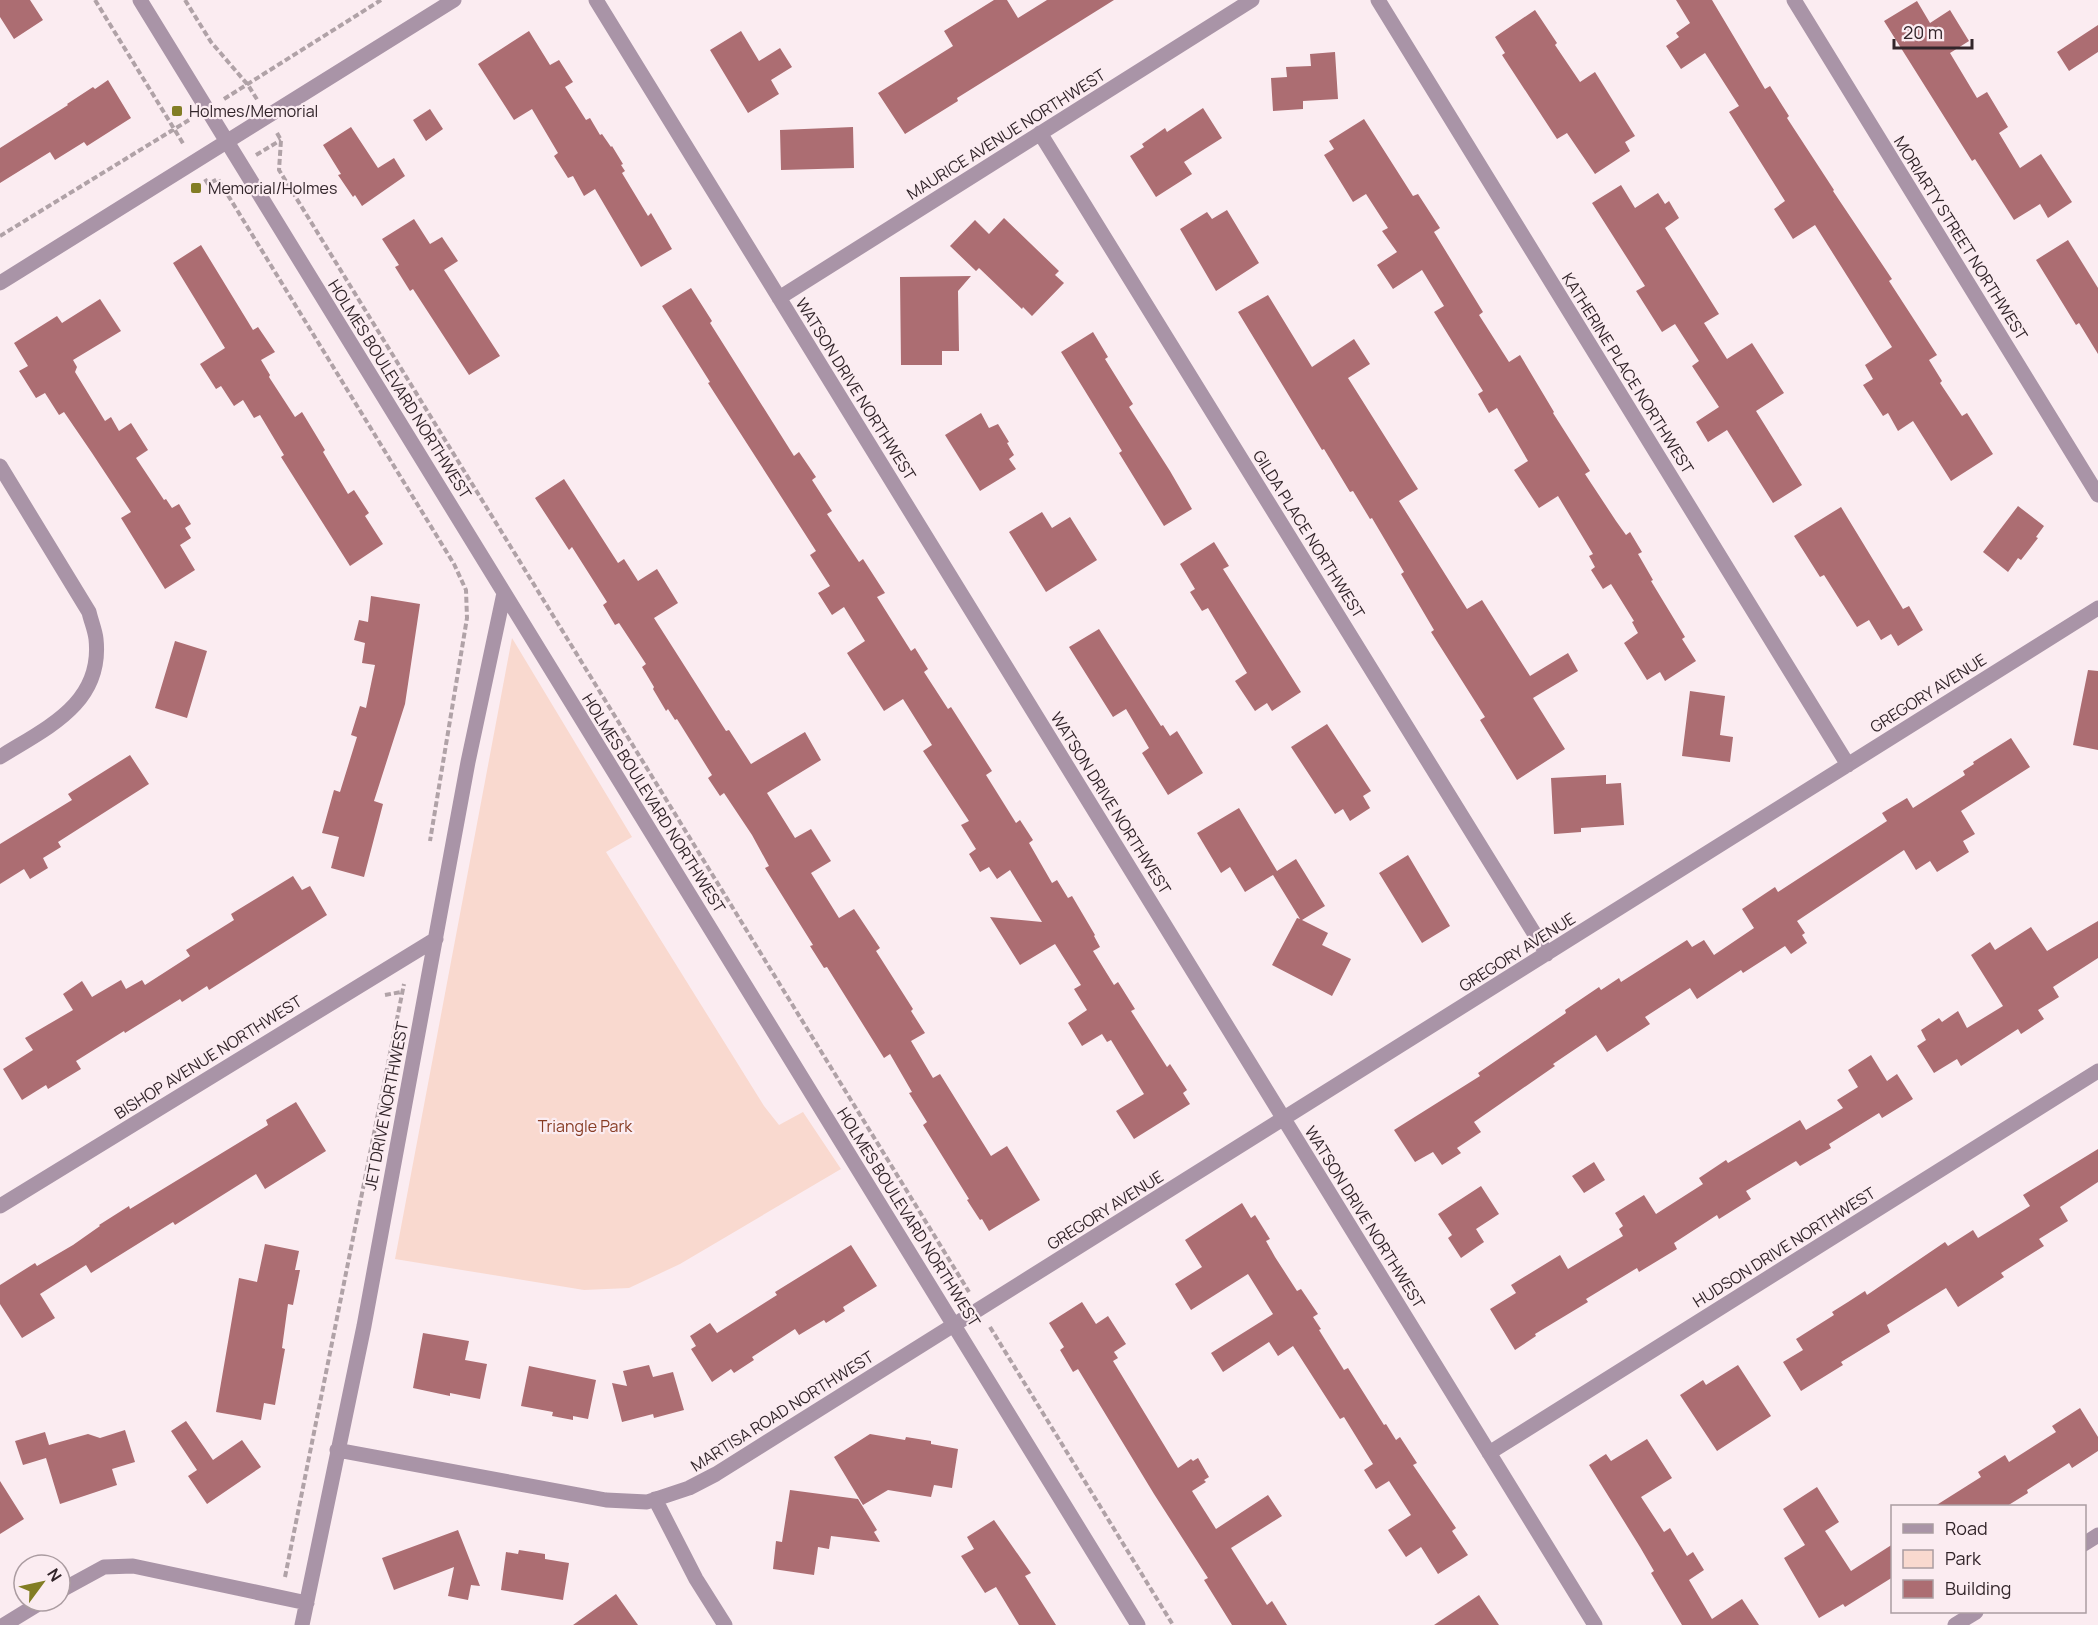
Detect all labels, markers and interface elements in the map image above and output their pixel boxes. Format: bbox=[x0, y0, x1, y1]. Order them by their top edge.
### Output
scale bar bbox=[1894, 12, 1972, 50]
text: 20 m bbox=[1903, 20, 1943, 44]
street label: MAURICE AVENUE NORTHWEST bbox=[902, 63, 1110, 204]
place label: Holmes/Memorial bbox=[189, 100, 318, 122]
marker: Holmes/Memorial bbox=[170, 104, 184, 118]
street label: MORIARTY STREET NORTHWEST bbox=[1889, 132, 2033, 345]
place label: Memorial/Holmes bbox=[208, 177, 337, 199]
marker: Memorial/Holmes bbox=[189, 181, 203, 195]
street label: KATHERINE PLACE NORTHWEST bbox=[1557, 268, 1699, 478]
street label: HOLMES BOULEVARD NORTHWEST bbox=[323, 275, 477, 503]
street label: WATSON DRIVE NORTHWEST bbox=[791, 294, 921, 485]
street label: GILDA PLACE NORTHWEST bbox=[1248, 446, 1370, 623]
street label: GREGORY AVENUE bbox=[1866, 648, 1990, 738]
street label: HOLMES BOULEVARD NORTHWEST bbox=[577, 689, 731, 917]
street label: WATSON DRIVE NORTHWEST bbox=[1046, 708, 1176, 899]
street label: GREGORY AVENUE bbox=[1455, 907, 1579, 997]
street label: BISHOP AVENUE NORTHWEST bbox=[110, 990, 306, 1124]
street label: JET DRIVE NORTHWEST bbox=[359, 1019, 413, 1192]
street label: HOLMES BOULEVARD NORTHWEST bbox=[832, 1103, 986, 1331]
park label: Triangle Park bbox=[538, 1115, 633, 1137]
street label: WATSON DRIVE NORTHWEST bbox=[1300, 1122, 1430, 1313]
street label: GREGORY AVENUE bbox=[1043, 1165, 1167, 1255]
street label: HUDSON DRIVE NORTHWEST bbox=[1689, 1181, 1880, 1312]
street label: MARTISA ROAD NORTHWEST bbox=[686, 1345, 878, 1476]
legend bbox=[1891, 1505, 2086, 1613]
text: Road bbox=[1945, 1516, 1988, 1540]
text: Park bbox=[1945, 1546, 1982, 1570]
north arrow bbox=[12, 1553, 72, 1613]
text: N bbox=[42, 1564, 67, 1586]
text: Building bbox=[1945, 1576, 2011, 1600]

